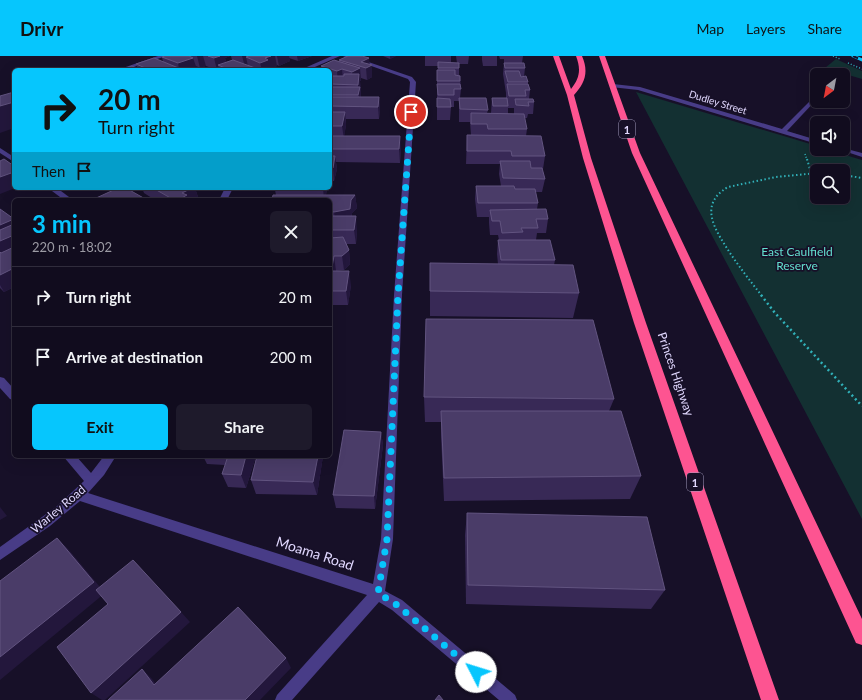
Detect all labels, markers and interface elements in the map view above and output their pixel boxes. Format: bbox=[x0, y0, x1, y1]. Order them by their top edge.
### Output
text: Drivr bbox=[20, 17, 63, 40]
text: Map bbox=[696, 20, 724, 37]
text: Layers bbox=[746, 20, 786, 37]
text: Share bbox=[808, 20, 842, 37]
north arrow bbox=[810, 68, 850, 108]
map controls bbox=[810, 68, 850, 204]
text: 20 m bbox=[98, 82, 161, 116]
icon: right bbox=[32, 84, 84, 136]
street label: Dudley Street bbox=[688, 87, 749, 117]
pin bbox=[394, 95, 428, 129]
icon: arrive bbox=[400, 101, 422, 123]
text: Turn right bbox=[98, 116, 175, 138]
button: sound bbox=[810, 116, 850, 156]
road number: 1 bbox=[619, 120, 635, 138]
icon: arrive bbox=[73, 160, 95, 182]
text: Then bbox=[32, 162, 65, 180]
button: search bbox=[810, 164, 850, 204]
text: 3 min bbox=[32, 209, 92, 238]
button: close bbox=[270, 211, 312, 253]
text: 220 m · 18:02 bbox=[32, 239, 112, 255]
park label: East Caulfield Reserve bbox=[761, 244, 833, 273]
icon: right bbox=[32, 286, 54, 308]
text: Turn right bbox=[66, 288, 131, 306]
text: 20 m bbox=[278, 288, 312, 306]
street label: Princes Highway bbox=[655, 330, 698, 419]
icon: arrive bbox=[32, 346, 54, 368]
text: Arrive at destination bbox=[66, 348, 203, 366]
text: 200 m bbox=[270, 348, 312, 366]
button: Exit bbox=[32, 404, 168, 450]
button: Share bbox=[176, 404, 312, 450]
road number: 1 bbox=[687, 473, 703, 491]
street label: Warley Road bbox=[28, 482, 88, 536]
street label: Moama Road bbox=[274, 532, 356, 574]
position arrow bbox=[455, 651, 497, 693]

